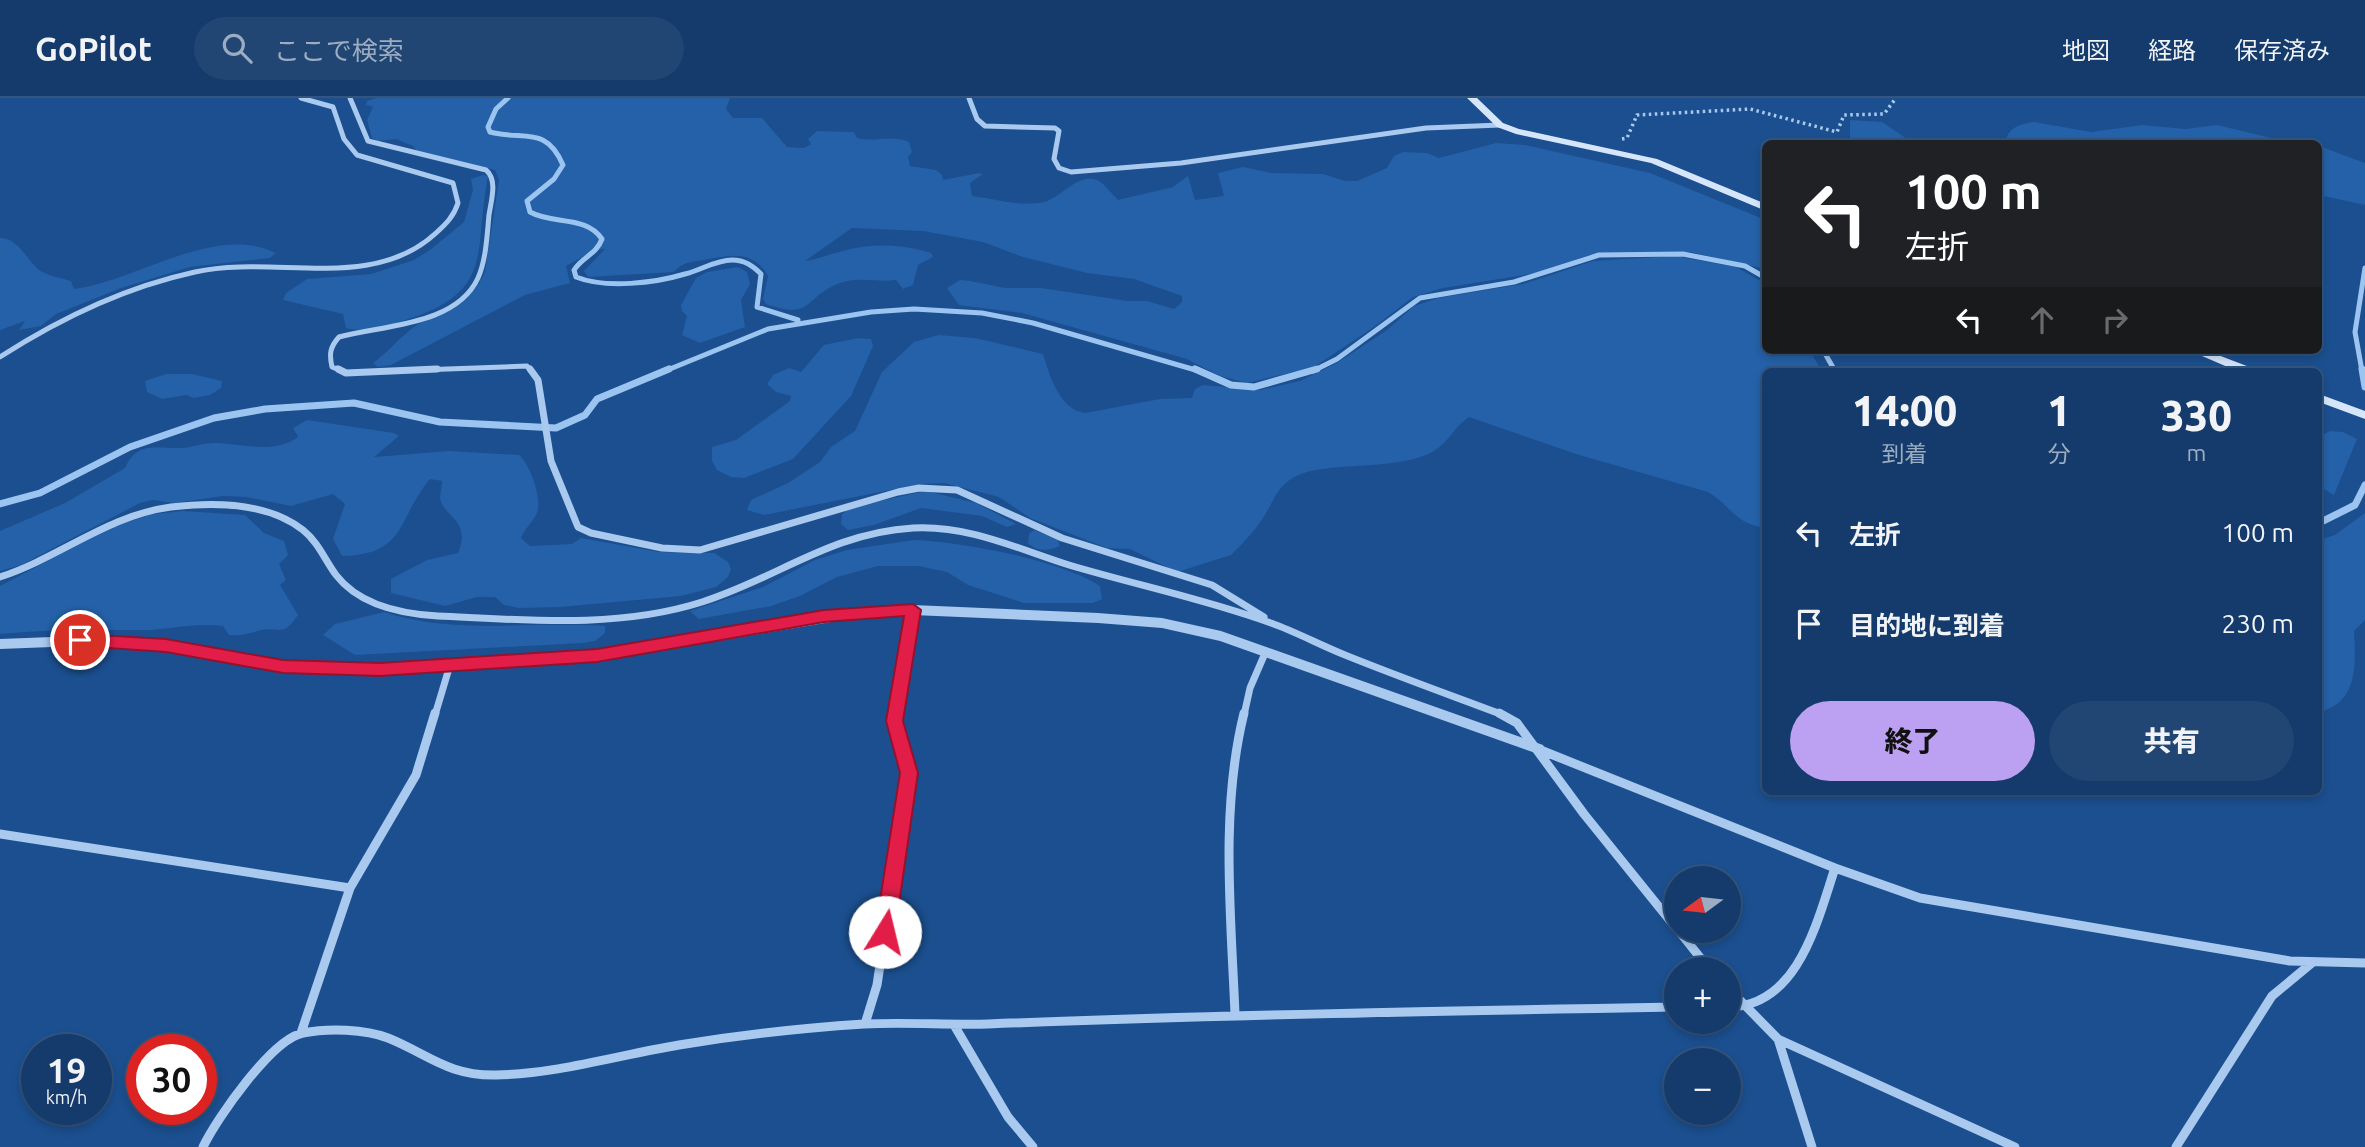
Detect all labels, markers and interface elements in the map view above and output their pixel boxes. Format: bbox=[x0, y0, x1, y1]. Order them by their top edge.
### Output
search box bbox=[194, 17, 684, 80]
icon: search bbox=[218, 29, 256, 67]
text: GoPilot bbox=[35, 30, 152, 67]
text: ここで検索 bbox=[274, 36, 404, 65]
text: 地図 bbox=[2062, 37, 2110, 64]
text: 経路 bbox=[2148, 37, 2196, 64]
text: 保存済み bbox=[2234, 37, 2330, 64]
text: 100 m bbox=[1905, 163, 2042, 218]
icon: left bbox=[1790, 168, 1881, 259]
text: 左折 bbox=[1905, 228, 1969, 264]
icon: left bbox=[1950, 301, 1988, 339]
icon: ahead bbox=[2023, 301, 2061, 339]
icon: right bbox=[2096, 301, 2134, 339]
text: 14:00 bbox=[1852, 387, 1957, 434]
text: 1 bbox=[2047, 387, 2071, 434]
text: 330 bbox=[2161, 392, 2232, 439]
text: m bbox=[2187, 440, 2206, 465]
text: 到着 bbox=[1882, 441, 1928, 466]
text: 分 bbox=[2048, 441, 2071, 466]
icon: left bbox=[1790, 514, 1828, 552]
text: 100 m bbox=[2222, 518, 2294, 547]
text: 左折 bbox=[1849, 520, 1901, 549]
icon: arrive bbox=[1790, 605, 1828, 643]
text: 230 m bbox=[2222, 609, 2294, 638]
pin bbox=[50, 610, 110, 670]
text: 目的地に到着 bbox=[1849, 611, 2005, 640]
icon: arrive bbox=[61, 621, 99, 659]
button: 終了 bbox=[1790, 701, 2035, 781]
button: 共有 bbox=[2049, 701, 2294, 781]
north arrow bbox=[1664, 866, 1741, 943]
map controls bbox=[1664, 866, 1741, 1125]
position arrow bbox=[848, 895, 922, 969]
button: + bbox=[1664, 957, 1741, 1034]
speed limit sign: 30 bbox=[126, 1034, 217, 1125]
button: − bbox=[1664, 1048, 1741, 1125]
text: 19 bbox=[47, 1050, 86, 1090]
text: km/h bbox=[46, 1087, 87, 1107]

